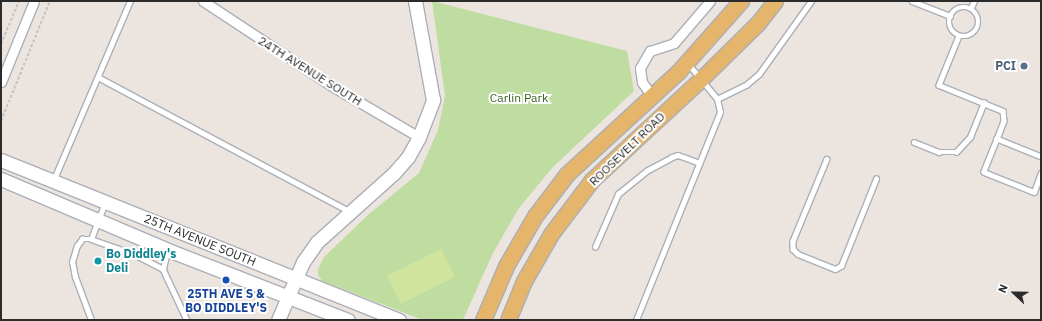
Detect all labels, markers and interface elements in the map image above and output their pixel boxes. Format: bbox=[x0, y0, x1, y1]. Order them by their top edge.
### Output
street label: 24TH AVENUE SOUTH bbox=[256, 33, 364, 109]
place label: PCI bbox=[995, 59, 1016, 73]
marker: PCI bbox=[1019, 61, 1029, 71]
park label: Carlin Park bbox=[490, 91, 548, 105]
street label: ROOSEVELT ROAD bbox=[586, 109, 668, 189]
street label: 25TH AVENUE SOUTH bbox=[142, 211, 258, 269]
place label: Bo Diddley's Deli bbox=[106, 247, 176, 275]
marker: Bo Diddley's Deli bbox=[93, 256, 103, 266]
north arrow bbox=[994, 273, 1034, 313]
marker: 25TH AVE S & BO DIDDLEY'S bbox=[221, 275, 231, 285]
text: N bbox=[995, 282, 1011, 295]
place label: 25TH AVE S & BO DIDDLEY'S bbox=[185, 287, 267, 315]

